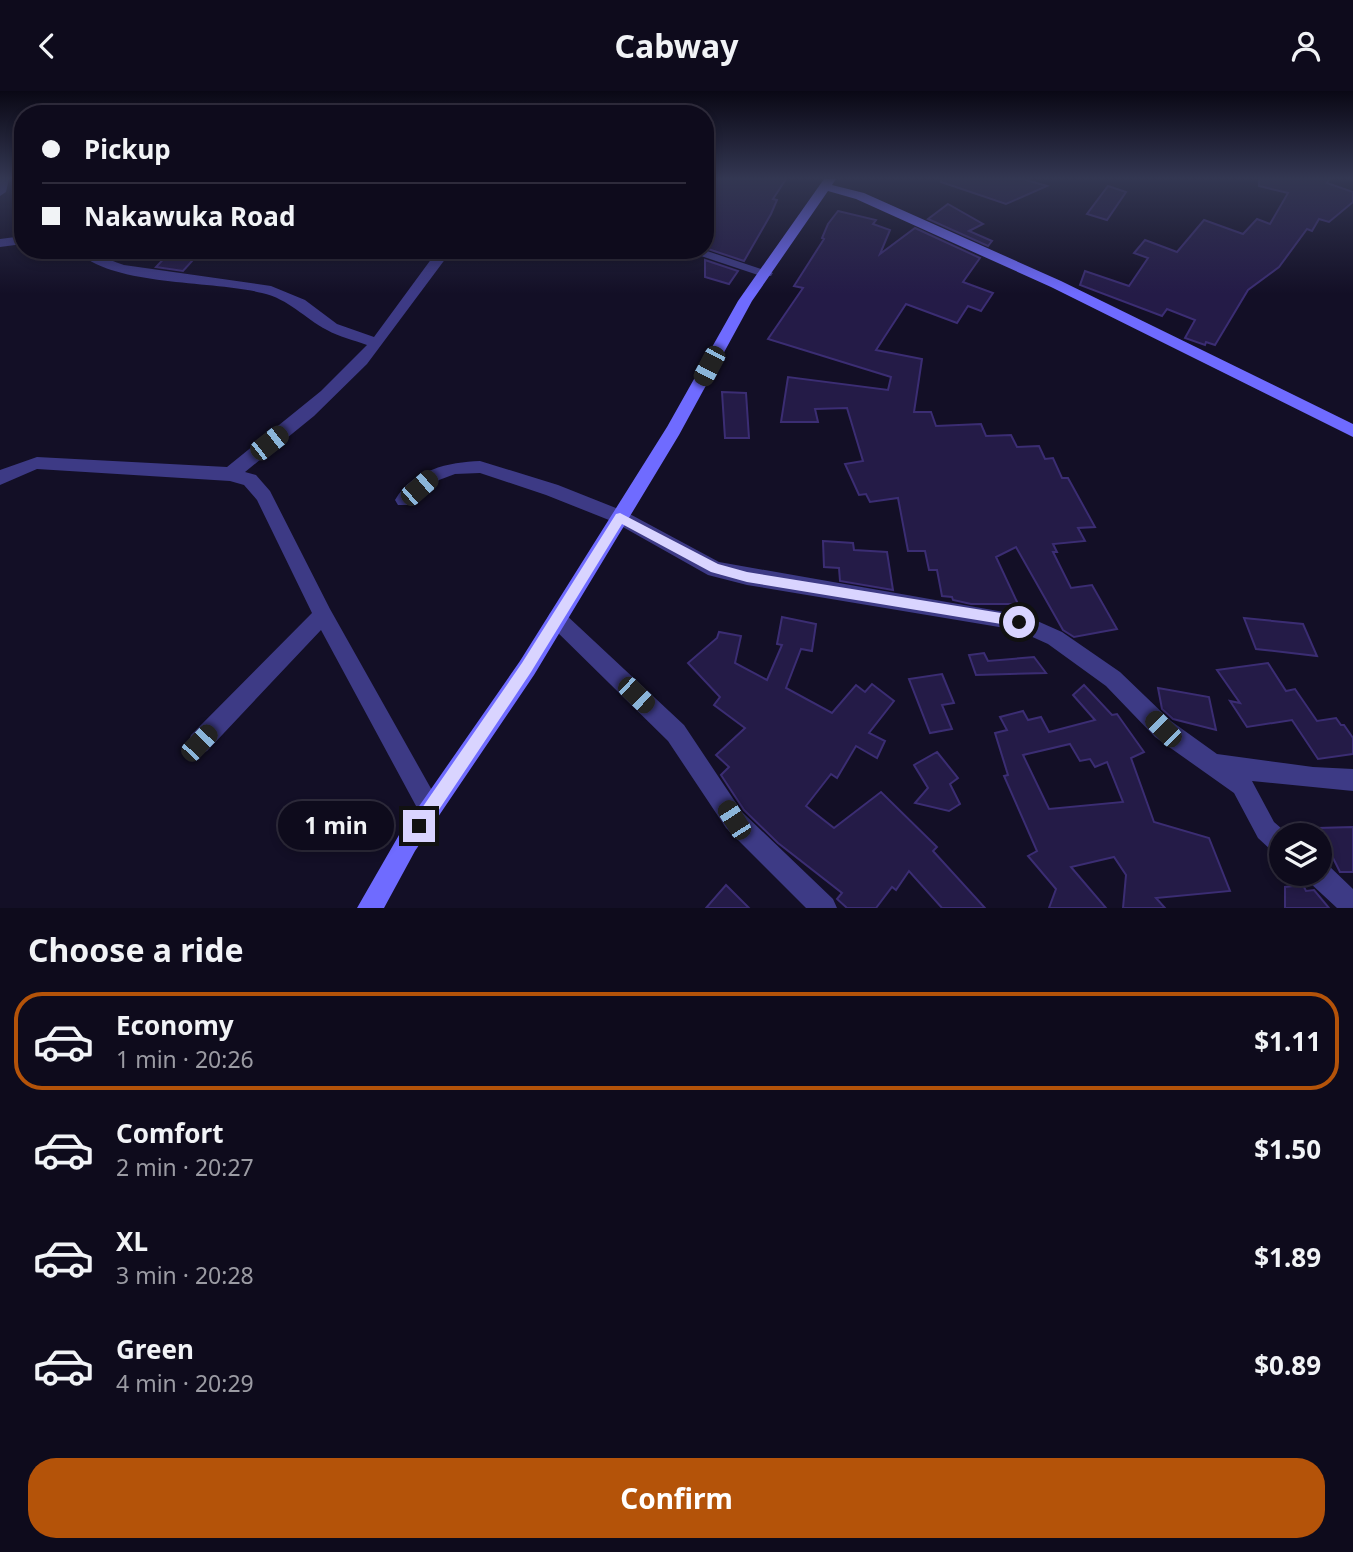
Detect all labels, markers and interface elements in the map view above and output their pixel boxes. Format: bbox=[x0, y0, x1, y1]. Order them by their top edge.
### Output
text: Cabway bbox=[614, 24, 739, 67]
icon: back bbox=[28, 27, 66, 65]
icon: person bbox=[1287, 27, 1325, 65]
text: Pickup bbox=[84, 131, 171, 167]
text: Nakawuka Road bbox=[84, 198, 295, 234]
car bbox=[690, 343, 729, 389]
car bbox=[246, 422, 293, 464]
car bbox=[397, 466, 442, 510]
route start bbox=[1003, 606, 1035, 638]
car bbox=[614, 673, 659, 717]
car bbox=[1141, 707, 1186, 751]
car bbox=[177, 721, 222, 765]
car bbox=[714, 797, 755, 843]
callout: 1 min bbox=[279, 801, 394, 851]
text: 1 min bbox=[304, 809, 368, 841]
route end bbox=[403, 810, 435, 842]
map controls bbox=[1269, 823, 1332, 886]
button: layers bbox=[1269, 823, 1332, 886]
text: Choose a ride bbox=[28, 928, 244, 971]
text: Economy bbox=[116, 1007, 234, 1043]
icon: car bbox=[32, 1010, 95, 1073]
text: $1.11 bbox=[1254, 1023, 1321, 1059]
text: 1 min · 20:26 bbox=[116, 1043, 254, 1075]
text: Comfort bbox=[116, 1115, 224, 1151]
icon: car bbox=[32, 1118, 95, 1181]
text: $1.50 bbox=[1254, 1131, 1321, 1167]
text: 2 min · 20:27 bbox=[116, 1151, 254, 1183]
text: XL bbox=[116, 1223, 148, 1259]
icon: car bbox=[32, 1226, 95, 1289]
text: $1.89 bbox=[1254, 1239, 1321, 1275]
text: 3 min · 20:28 bbox=[116, 1259, 254, 1291]
text: Green bbox=[116, 1331, 194, 1367]
icon: car bbox=[32, 1334, 95, 1397]
text: $0.89 bbox=[1254, 1347, 1321, 1383]
text: 4 min · 20:29 bbox=[116, 1367, 254, 1399]
button: Confirm bbox=[28, 1458, 1325, 1538]

